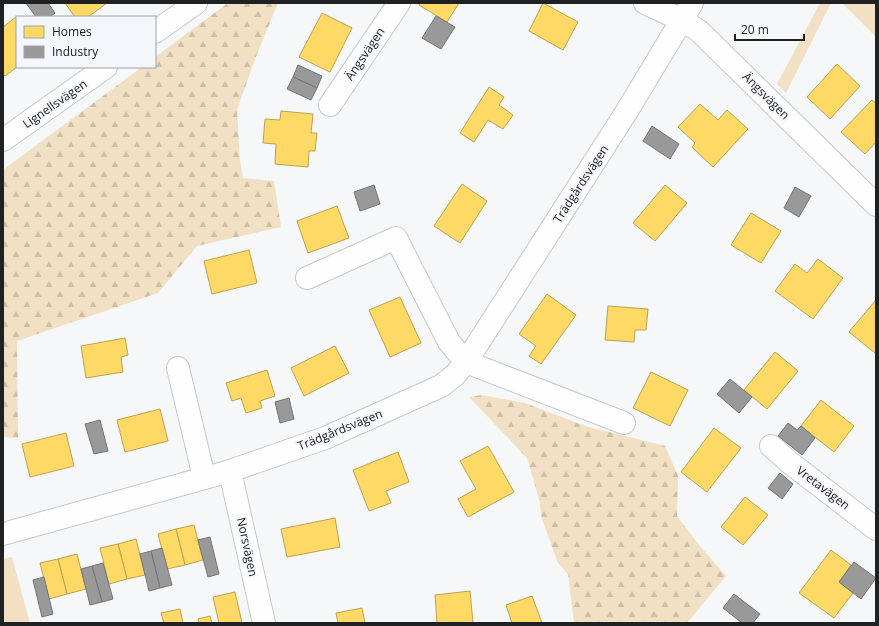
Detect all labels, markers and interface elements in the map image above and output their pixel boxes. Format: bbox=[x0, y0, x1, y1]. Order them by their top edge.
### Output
legend bbox=[16, 16, 156, 68]
scale bar bbox=[735, 16, 804, 42]
text: 20 m bbox=[741, 21, 769, 38]
text: Homes bbox=[52, 23, 92, 40]
street label: Ängsvägen bbox=[341, 24, 389, 84]
text: Industry bbox=[52, 43, 99, 60]
street label: Ängsvägen bbox=[739, 68, 794, 123]
street label: Lignellsvägen bbox=[19, 75, 90, 132]
street label: Trädgårdsvägen bbox=[549, 141, 612, 226]
street label: Trädgårdsvägen bbox=[295, 405, 385, 454]
street label: Vretavägen bbox=[793, 462, 854, 513]
street label: Norsvägen bbox=[233, 516, 262, 578]

